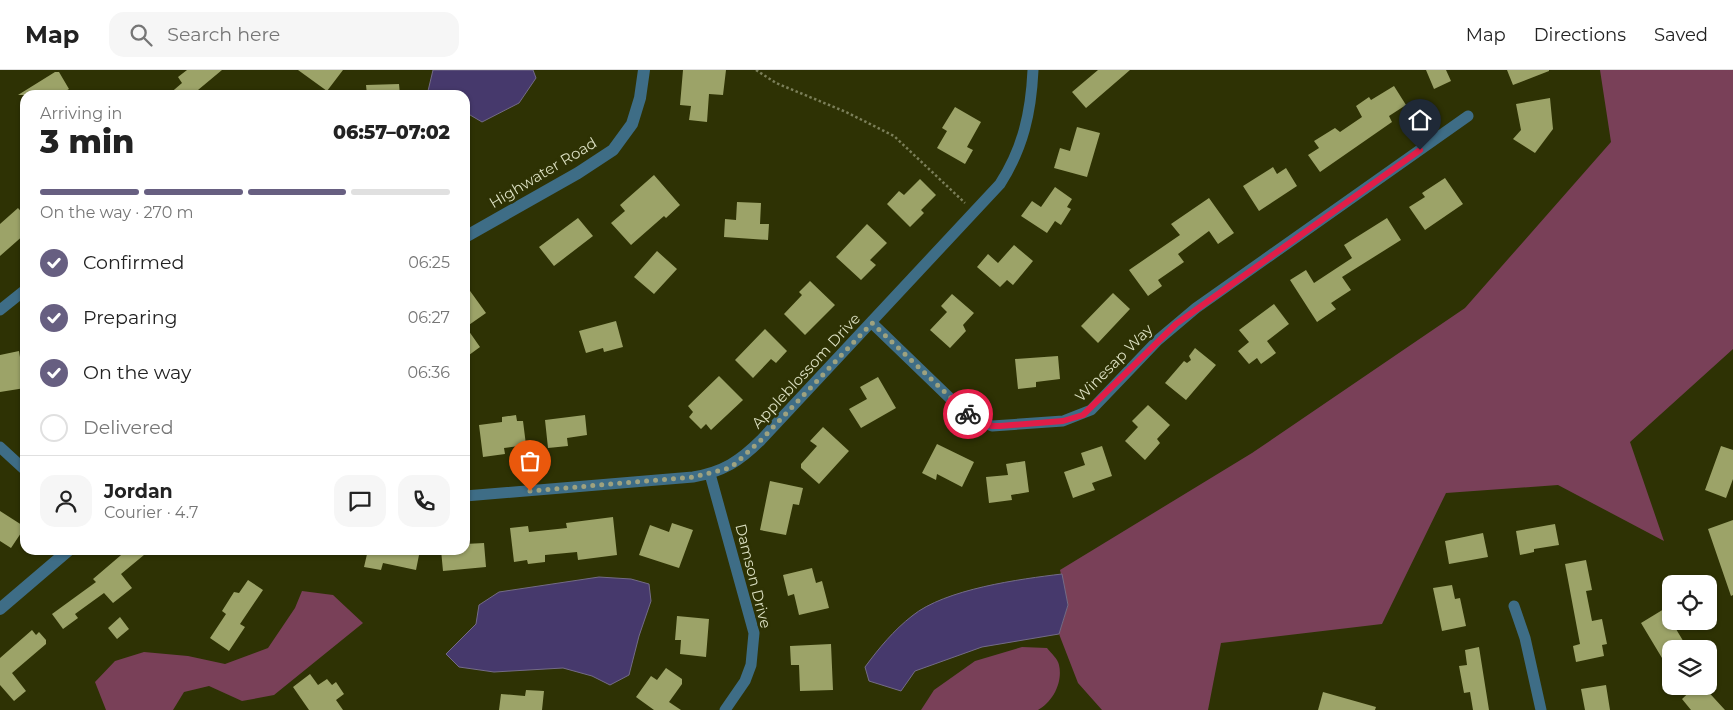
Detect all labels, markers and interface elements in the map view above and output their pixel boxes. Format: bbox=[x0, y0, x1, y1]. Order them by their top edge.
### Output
search box bbox=[109, 12, 459, 57]
text: Map bbox=[25, 20, 79, 49]
icon: search bbox=[127, 21, 155, 49]
text: Search here bbox=[167, 23, 280, 46]
text: Map bbox=[1466, 24, 1506, 46]
text: Directions bbox=[1534, 24, 1626, 46]
text: Saved bbox=[1654, 24, 1708, 46]
pin bbox=[1399, 99, 1441, 150]
text: Arriving in bbox=[40, 104, 122, 123]
icon: home bbox=[1406, 106, 1434, 134]
text: 06:57–07:02 bbox=[333, 121, 450, 144]
text: 3 min bbox=[40, 122, 134, 161]
street label: Highwater Road bbox=[485, 133, 600, 212]
text: On the way · 270 m bbox=[40, 203, 194, 222]
icon: check bbox=[40, 249, 68, 277]
text: Confirmed bbox=[83, 251, 184, 274]
text: 06:25 bbox=[408, 253, 450, 272]
icon: check bbox=[40, 304, 68, 332]
text: Preparing bbox=[83, 306, 178, 329]
text: 06:27 bbox=[408, 308, 450, 327]
street label: Appleblossom Drive bbox=[747, 309, 864, 432]
street label: Winesap Way bbox=[1071, 319, 1157, 406]
icon: check bbox=[40, 359, 68, 387]
text: On the way bbox=[83, 361, 191, 384]
text: 06:36 bbox=[408, 363, 450, 382]
courier bbox=[943, 389, 993, 439]
icon: bike bbox=[954, 400, 982, 428]
text: Delivered bbox=[83, 416, 174, 439]
pin bbox=[509, 440, 551, 491]
icon: bag bbox=[516, 447, 544, 475]
button: person bbox=[40, 475, 92, 527]
button: chat bbox=[334, 475, 386, 527]
button: phone bbox=[398, 475, 450, 527]
text: Jordan bbox=[104, 480, 173, 503]
text: Courier · 4.7 bbox=[104, 503, 198, 522]
street label: Damson Drive bbox=[731, 522, 776, 630]
map controls bbox=[1662, 575, 1717, 695]
button: locate bbox=[1662, 575, 1717, 630]
button: layers bbox=[1662, 640, 1717, 695]

